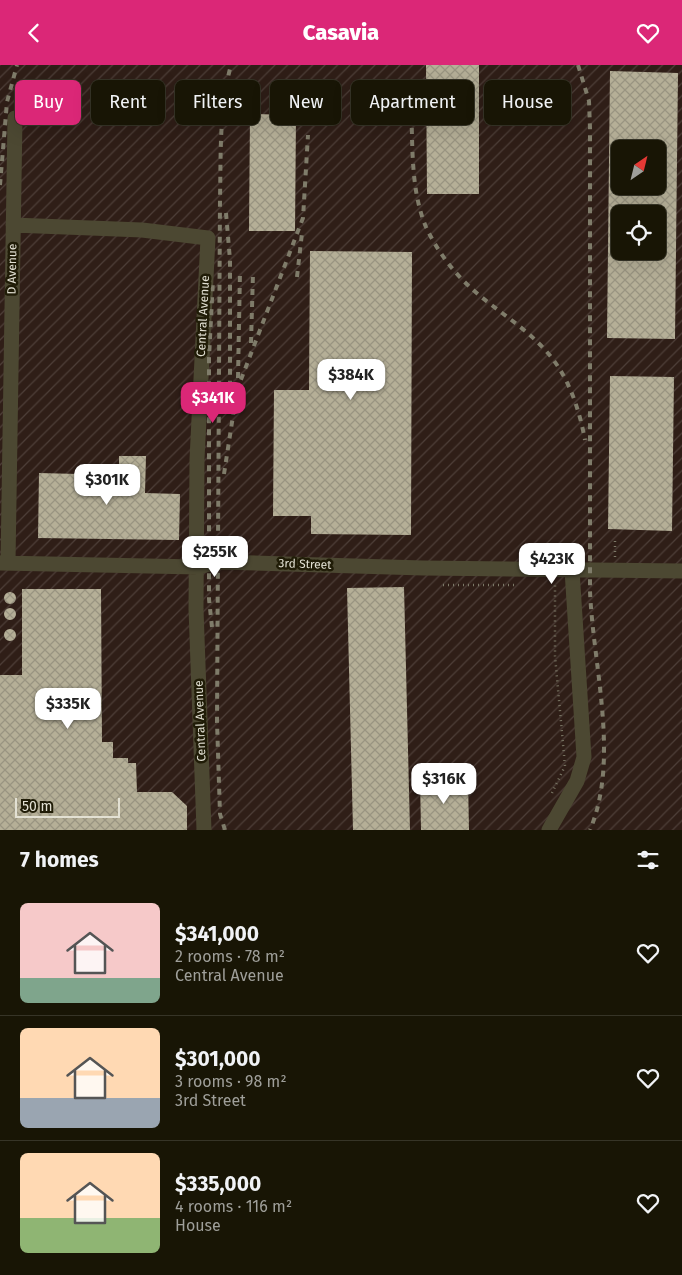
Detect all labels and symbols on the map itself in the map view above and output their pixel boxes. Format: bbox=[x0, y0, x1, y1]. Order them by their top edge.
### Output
north arrow bbox=[611, 140, 666, 195]
street label: D Avenue bbox=[5, 244, 19, 294]
street label: Central Avenue bbox=[194, 275, 212, 357]
pin: $384K bbox=[316, 359, 386, 401]
pin: $341K bbox=[178, 381, 248, 424]
pin: $301K bbox=[72, 463, 142, 506]
pin: $255K bbox=[180, 535, 250, 578]
pin: $423K bbox=[517, 543, 587, 585]
street label: 3rd Street bbox=[278, 556, 332, 572]
street label: Central Avenue bbox=[192, 680, 208, 762]
pin: $335K bbox=[33, 687, 103, 730]
pin: $316K bbox=[409, 763, 479, 805]
scale bar bbox=[15, 795, 120, 818]

